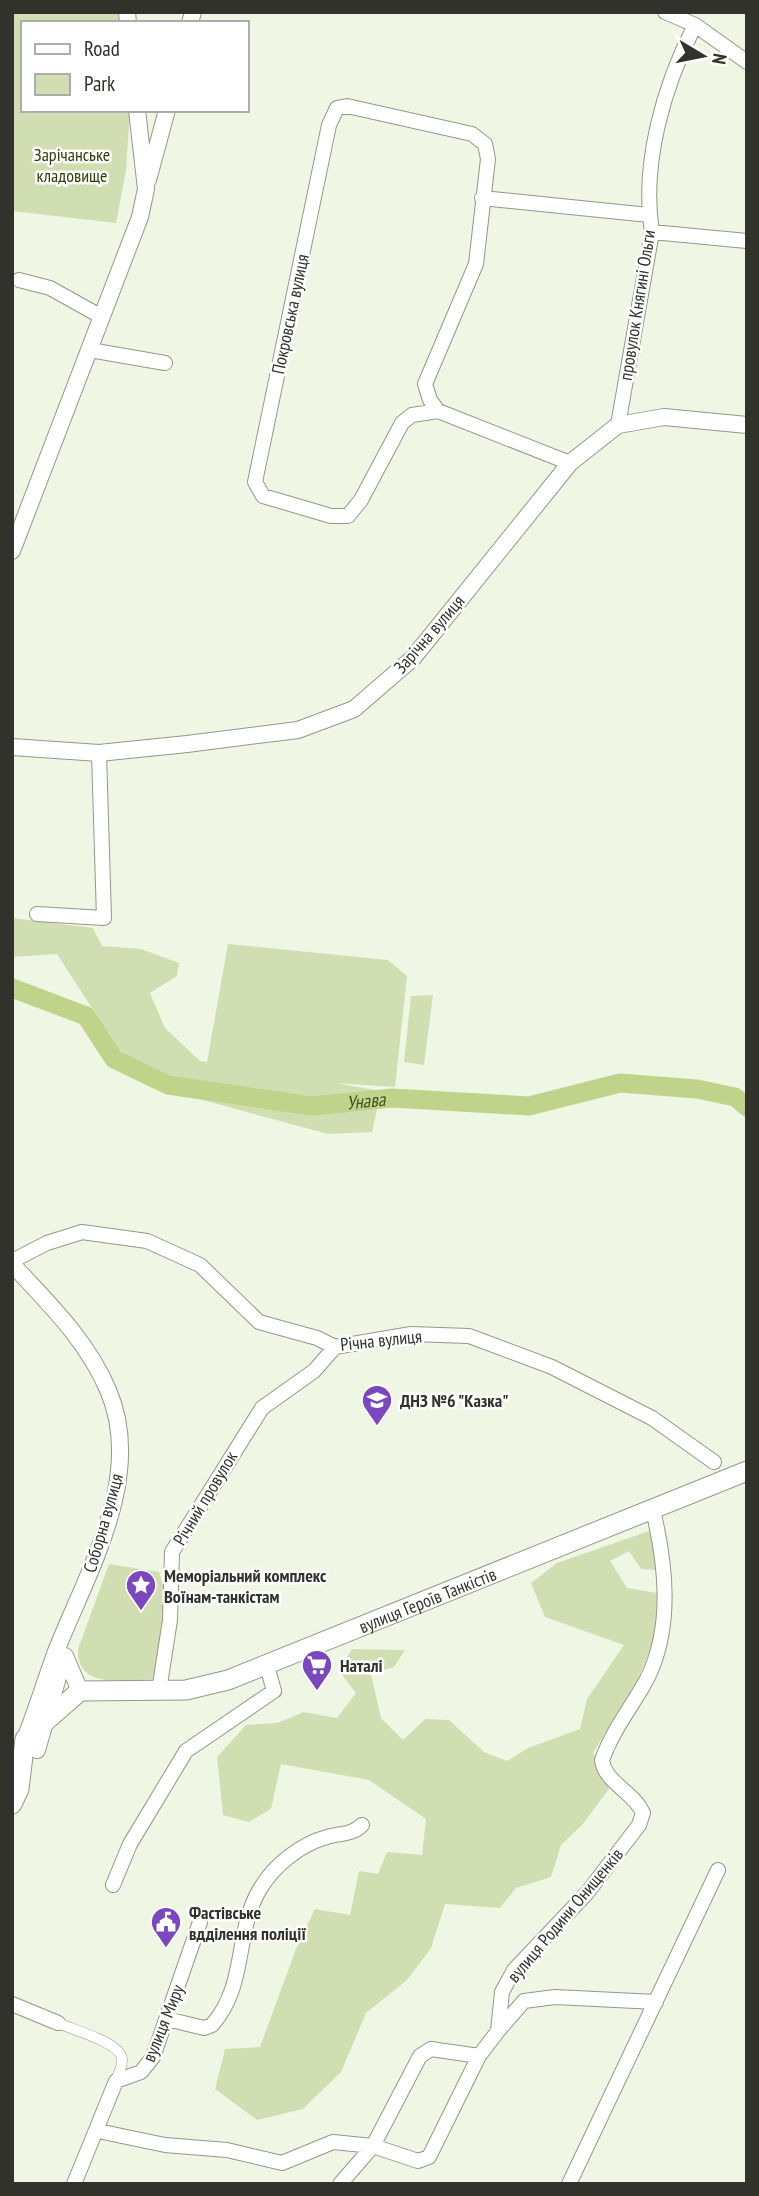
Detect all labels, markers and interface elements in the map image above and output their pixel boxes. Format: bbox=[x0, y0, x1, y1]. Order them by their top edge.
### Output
legend bbox=[21, 21, 248, 112]
north arrow bbox=[668, 21, 738, 91]
text: Road bbox=[84, 35, 120, 62]
text: N bbox=[707, 52, 732, 66]
text: Park bbox=[84, 70, 115, 97]
park label: Зарічанське кладовище bbox=[34, 143, 110, 187]
street label: провулок Княгині Ольги bbox=[614, 228, 660, 382]
street label: Покровська вулиця bbox=[266, 252, 314, 376]
street label: Зарічна вулиця bbox=[389, 590, 469, 678]
water label: Унава bbox=[345, 1087, 388, 1114]
street label: Річна вулиця bbox=[339, 1324, 423, 1356]
school or university icon: ДНЗ №6 "Казка" bbox=[360, 1383, 394, 1427]
place label: ДНЗ №6 "Казка" bbox=[400, 1389, 509, 1412]
street label: Річний провулок bbox=[168, 1447, 242, 1549]
street label: Соборна вулиця bbox=[78, 1471, 128, 1575]
street label: вулиця Героїв Танкістів bbox=[355, 1562, 499, 1638]
place label: Меморіальний комплекс Воїнам-танкістам bbox=[164, 1564, 327, 1608]
place icon: Меморіальний комплекс Воїнам-танкістам bbox=[124, 1568, 158, 1612]
supermarket icon: Наталі bbox=[300, 1648, 334, 1692]
place label: Наталі bbox=[340, 1654, 383, 1677]
street label: вулиця Родини Онищенків bbox=[502, 1843, 628, 1987]
place label: Фастівське вдділення поліції bbox=[189, 1901, 306, 1945]
public building icon: Фастівське вдділення поліції bbox=[149, 1905, 183, 1949]
street label: вулиця Миру bbox=[137, 1981, 189, 2065]

